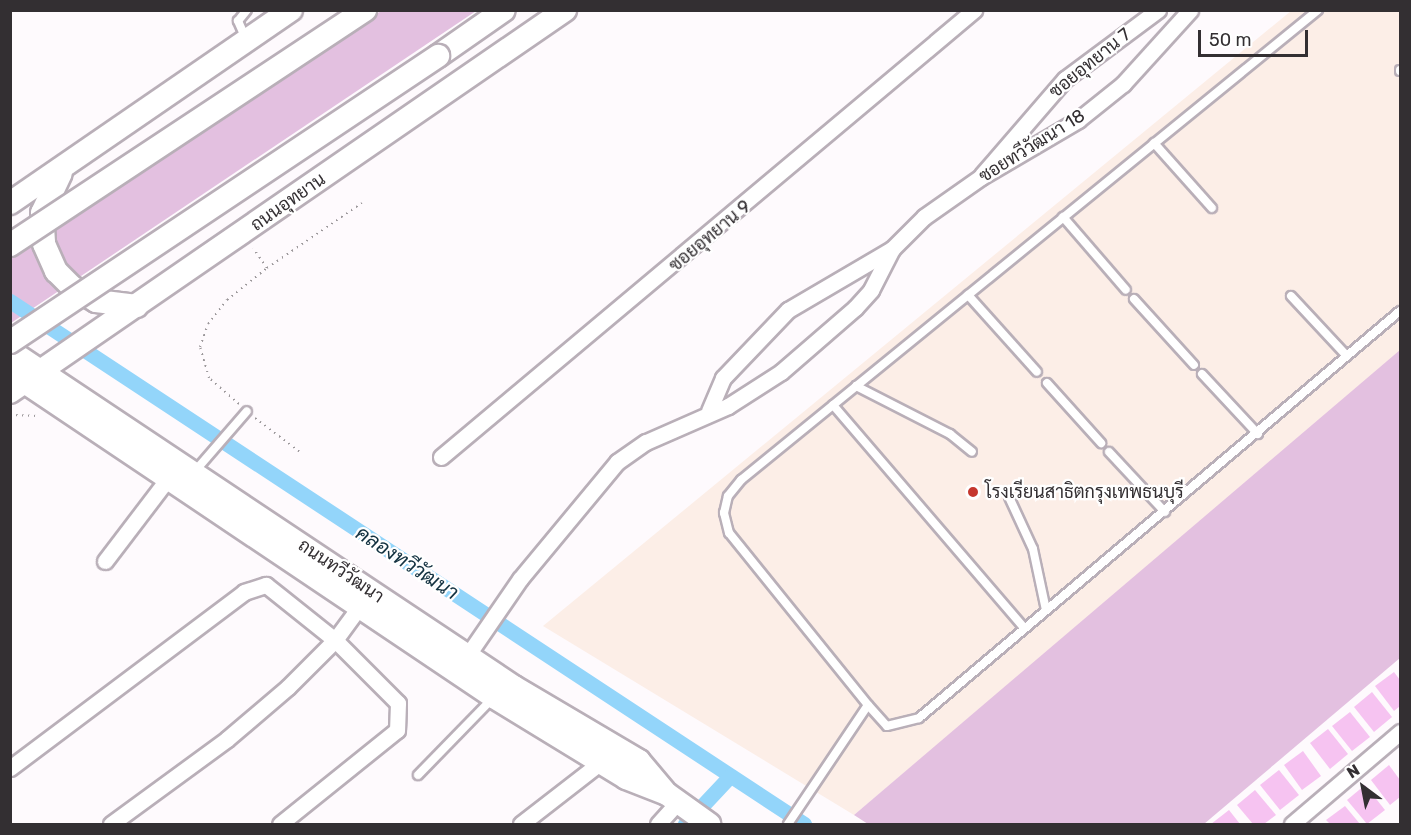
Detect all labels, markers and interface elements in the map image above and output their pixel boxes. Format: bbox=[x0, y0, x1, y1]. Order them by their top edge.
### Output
scale bar bbox=[1201, 18, 1310, 56]
street label: ซอยอุทยาน 7 bbox=[1045, 24, 1135, 102]
text: 50 m bbox=[1209, 29, 1252, 51]
street label: ซอยทวีวัฒนา 18 bbox=[975, 105, 1089, 187]
street label: ถนนอุทยาน bbox=[246, 168, 330, 236]
street label: ซอยอุทยาน 9 bbox=[665, 196, 755, 276]
place label: โรงเรียนสาธิตกรุงเทพธนบุรี bbox=[985, 481, 1184, 503]
marker: โรงเรียนสาธิตกรุงเทพธนบุรี bbox=[966, 485, 980, 499]
water label: คลองทวีวัฒนา bbox=[351, 521, 463, 605]
street label: ถนนทวีวัฒนา bbox=[294, 534, 388, 608]
north arrow bbox=[1333, 757, 1393, 817]
text: N bbox=[1343, 760, 1363, 782]

